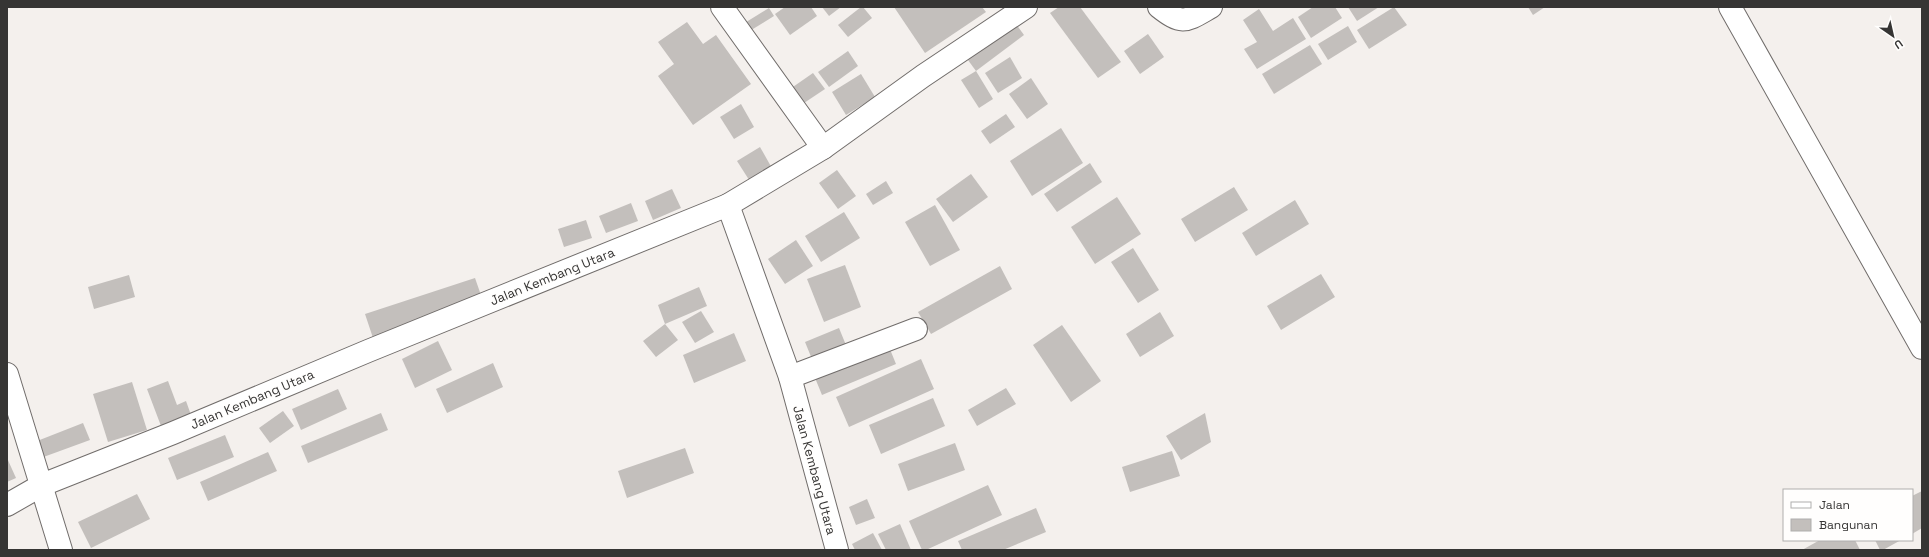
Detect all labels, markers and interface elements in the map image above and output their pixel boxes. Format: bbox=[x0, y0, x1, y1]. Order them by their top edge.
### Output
north arrow bbox=[1873, 16, 1913, 56]
text: U bbox=[1892, 36, 1906, 52]
street label: Jalan Kembang Utara bbox=[487, 243, 618, 309]
street label: Jalan Kembang Utara bbox=[188, 365, 317, 433]
street label: Jalan Kembang Utara bbox=[789, 404, 840, 537]
legend bbox=[1783, 489, 1913, 541]
text: Jalan bbox=[1819, 497, 1850, 513]
text: Bangunan bbox=[1819, 517, 1878, 533]

